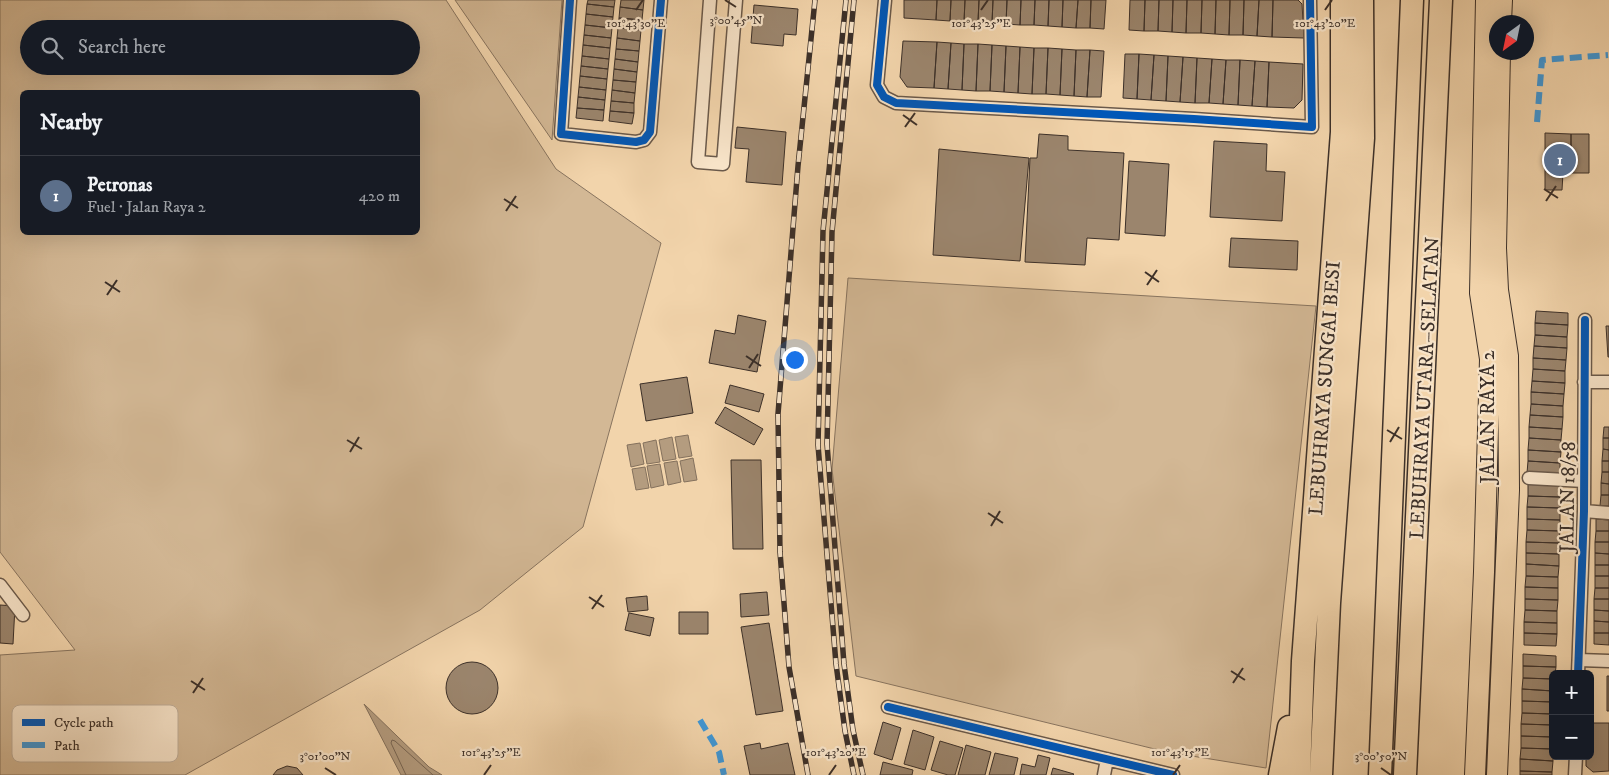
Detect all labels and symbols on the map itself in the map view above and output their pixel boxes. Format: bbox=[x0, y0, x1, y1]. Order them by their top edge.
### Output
text: 3°00'45"N bbox=[710, 13, 763, 28]
north arrow bbox=[1489, 15, 1534, 60]
text: 101°43'30"E bbox=[607, 16, 666, 31]
text: 101°43'25"E bbox=[951, 16, 1011, 31]
text: 101°43'20"E bbox=[1295, 16, 1356, 31]
pin: 1 bbox=[1544, 141, 1576, 179]
street label: LEBUHRAYA UTARA–SELATAN bbox=[1405, 236, 1446, 540]
street label: LEBUHRAYA SUNGAI BESI bbox=[1304, 260, 1347, 516]
your location bbox=[782, 347, 808, 373]
street label: JALAN RAYA 2 bbox=[1476, 350, 1501, 486]
street label: JALAN 18/58 bbox=[1555, 441, 1582, 555]
legend bbox=[12, 705, 178, 762]
text: Cycle path bbox=[54, 714, 114, 732]
text: Path bbox=[54, 737, 81, 755]
text: 101°43'25"E bbox=[461, 745, 521, 760]
text: 101°43'20"E bbox=[806, 745, 867, 760]
text: 101°43'15"E bbox=[1151, 745, 1210, 760]
text: 3°01'00"N bbox=[300, 749, 351, 764]
text: 3°00'50"N bbox=[1355, 749, 1407, 764]

